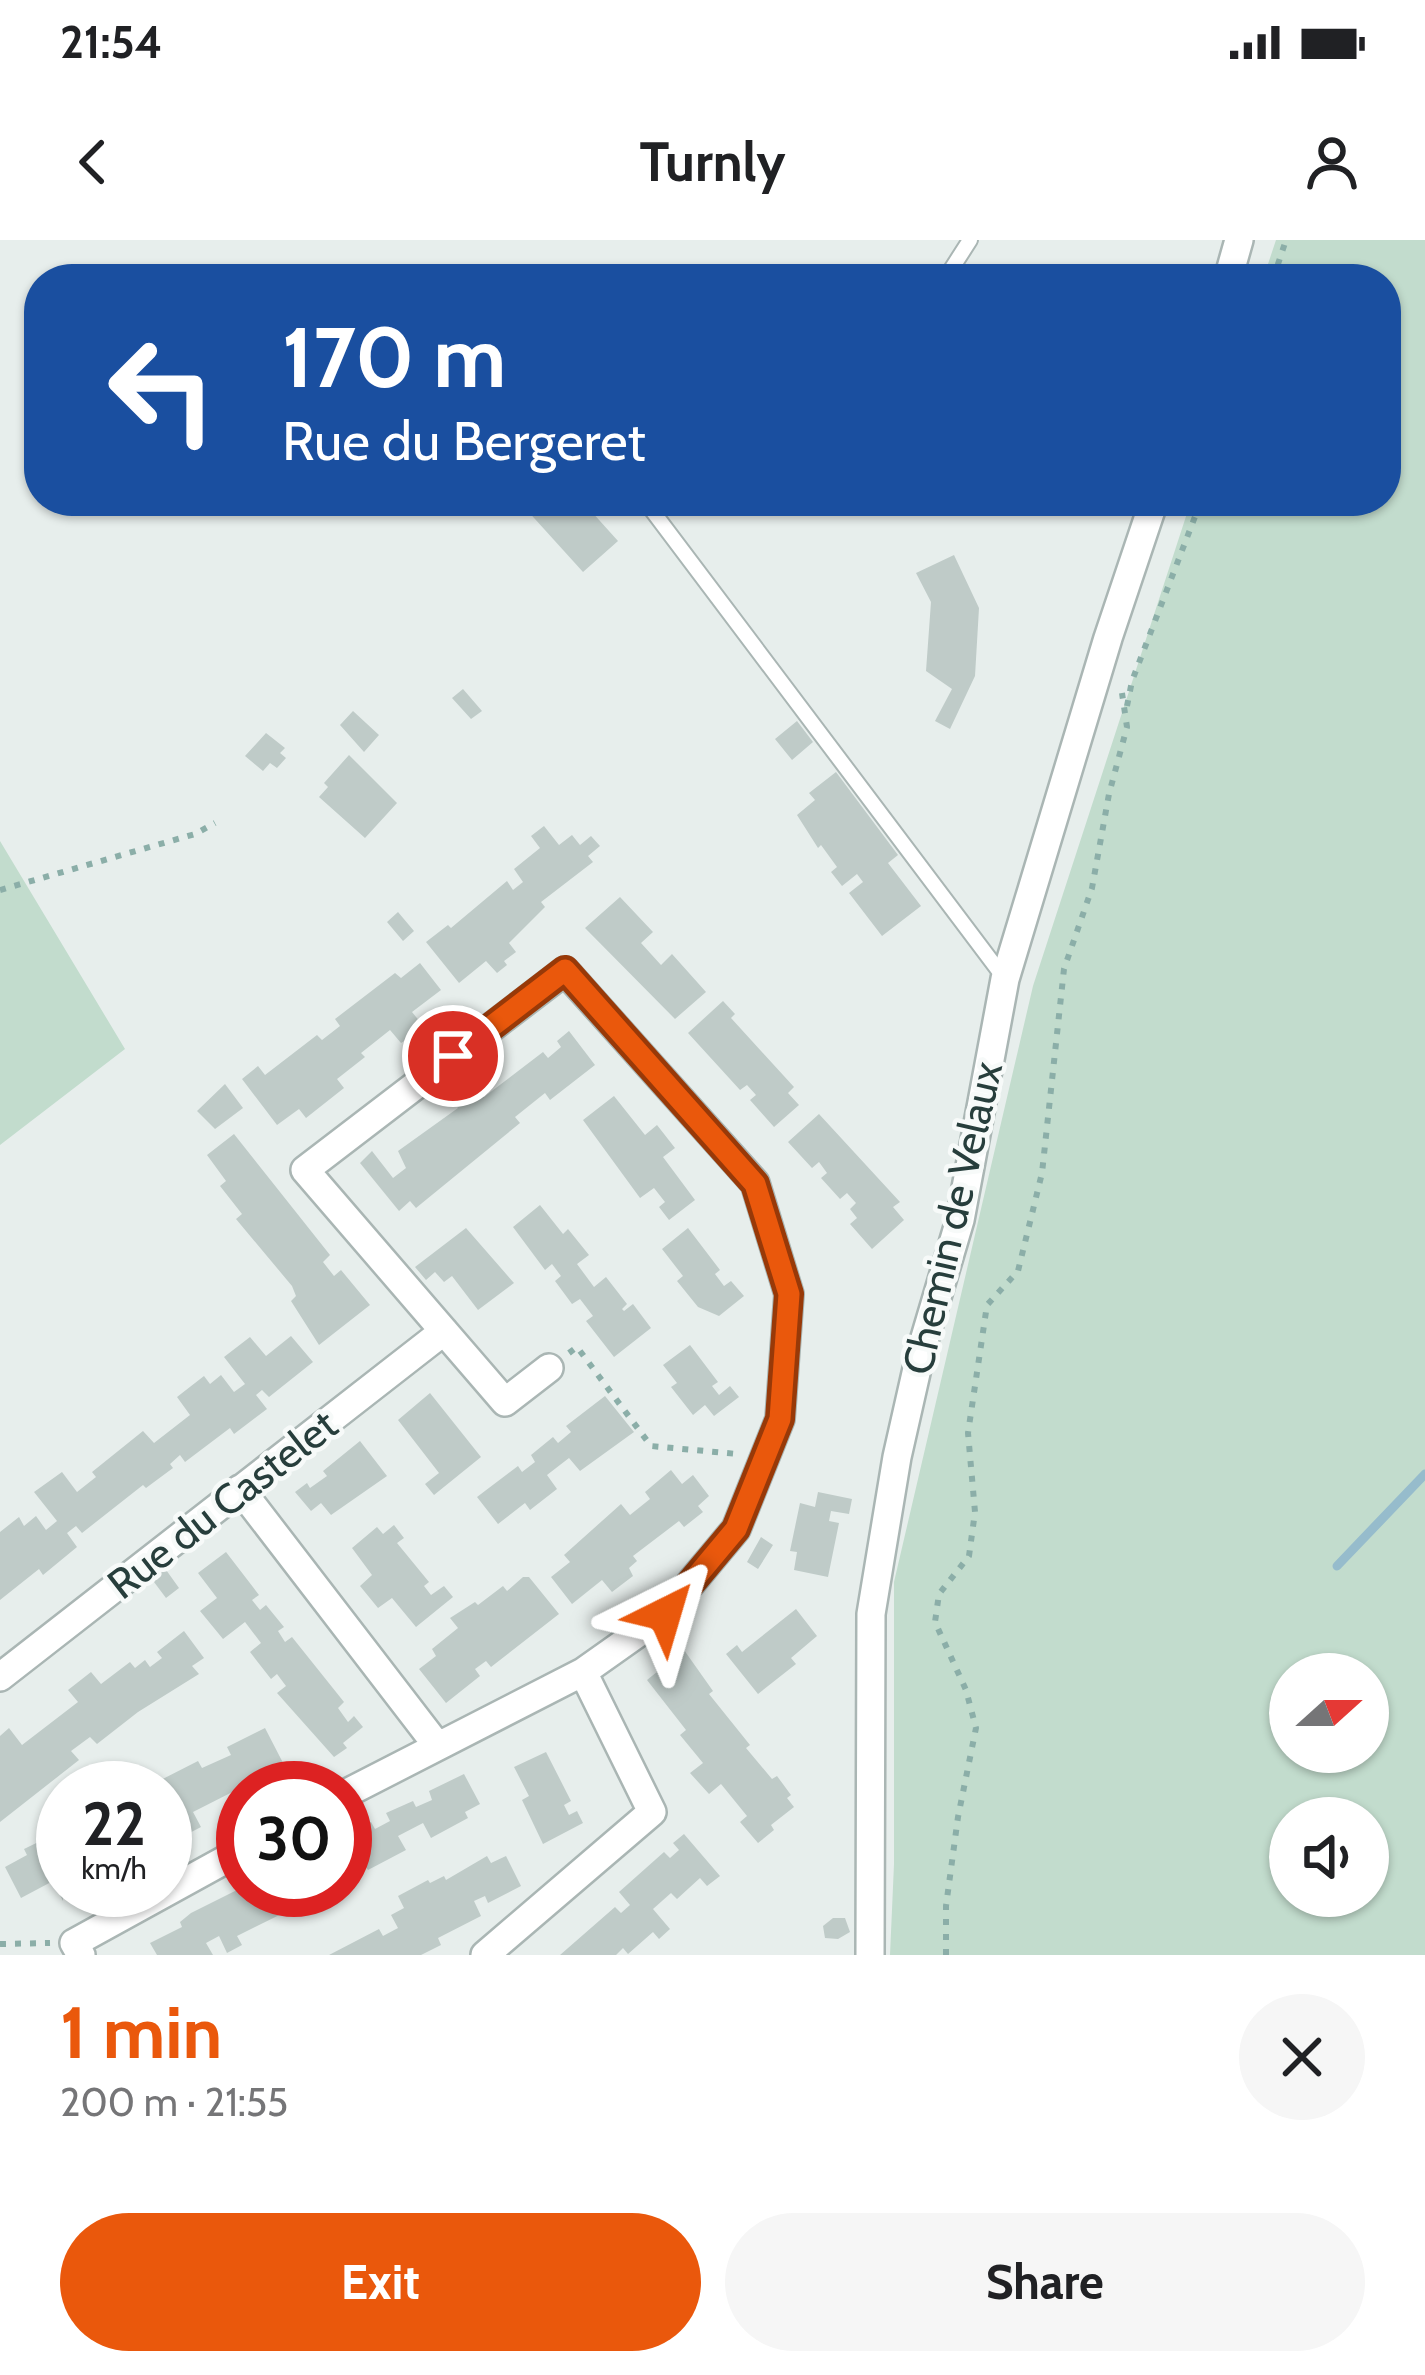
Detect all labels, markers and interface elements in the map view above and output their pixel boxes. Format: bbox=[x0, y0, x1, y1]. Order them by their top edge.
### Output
text: 21:54 bbox=[60, 15, 163, 69]
icon: back bbox=[60, 129, 126, 195]
text: Turnly bbox=[640, 129, 785, 195]
icon: person bbox=[1299, 129, 1365, 195]
text: 170 m bbox=[282, 306, 506, 408]
icon: left bbox=[84, 312, 240, 468]
text: Rue du Bergeret bbox=[282, 408, 646, 474]
pin bbox=[402, 1005, 504, 1107]
icon: arrive bbox=[420, 1023, 486, 1089]
street label: Chemin de Velaux bbox=[891, 1056, 1013, 1380]
street label: Rue du Castelet bbox=[97, 1398, 347, 1610]
position arrow bbox=[602, 1551, 728, 1677]
north arrow bbox=[1269, 1653, 1389, 1773]
map controls bbox=[1269, 1653, 1389, 1917]
speed limit sign: 30 bbox=[216, 1761, 372, 1917]
text: 22 bbox=[82, 1787, 146, 1860]
button: sound bbox=[1269, 1797, 1389, 1917]
text: km/h bbox=[81, 1850, 147, 1887]
text: 1 min bbox=[60, 1989, 222, 2076]
button: close bbox=[1239, 1994, 1365, 2120]
text: 200 m · 21:55 bbox=[60, 2078, 288, 2126]
button: Exit bbox=[60, 2213, 701, 2351]
button: Share bbox=[725, 2213, 1365, 2351]

